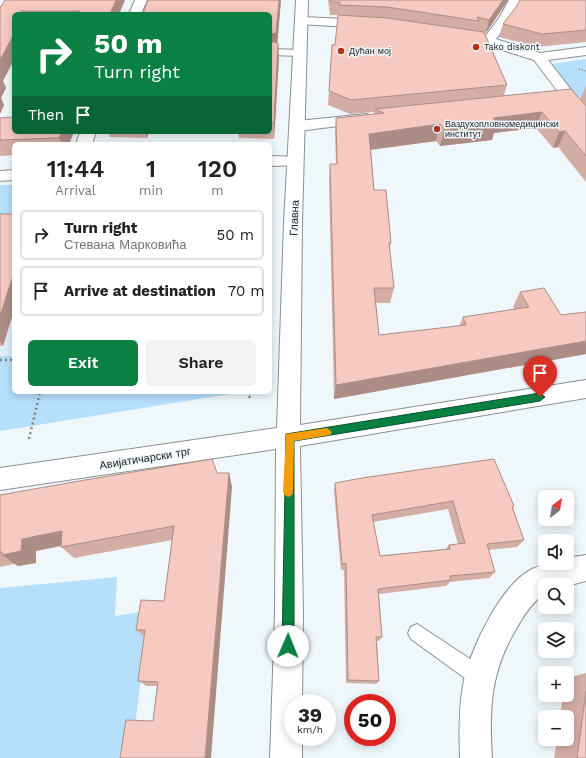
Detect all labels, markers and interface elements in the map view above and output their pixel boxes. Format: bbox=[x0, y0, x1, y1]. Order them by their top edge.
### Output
text: 50 m bbox=[94, 27, 163, 60]
icon: right bbox=[28, 28, 80, 80]
marker: Tako diskont bbox=[471, 42, 481, 52]
place label: Tako diskont bbox=[484, 42, 540, 52]
marker: Дућан мој bbox=[336, 46, 346, 56]
place label: Дућан мој bbox=[349, 46, 391, 56]
text: Turn right bbox=[94, 61, 180, 82]
icon: arrive bbox=[72, 104, 94, 126]
text: Then bbox=[28, 106, 64, 124]
place label: Ваздухопловномедицински институт bbox=[445, 119, 559, 139]
marker: Ваздухопловномедицински институт bbox=[432, 124, 442, 134]
text: 11:44 bbox=[47, 155, 104, 183]
text: 1 bbox=[146, 155, 156, 183]
text: 120 bbox=[198, 155, 237, 183]
text: Arrival bbox=[55, 183, 96, 198]
text: min bbox=[139, 183, 163, 198]
text: m bbox=[211, 183, 224, 198]
street label: Главна bbox=[287, 199, 302, 236]
text: Turn right bbox=[64, 219, 137, 237]
icon: right bbox=[30, 224, 52, 246]
text: 50 m bbox=[217, 226, 254, 244]
text: Стевана Марковића bbox=[64, 237, 186, 252]
icon: arrive bbox=[30, 280, 52, 302]
text: Arrive at destination bbox=[64, 282, 216, 300]
text: 70 m bbox=[228, 282, 265, 300]
button: Exit bbox=[28, 340, 138, 386]
button: Share bbox=[146, 340, 256, 386]
pin bbox=[523, 356, 557, 397]
icon: arrive bbox=[529, 362, 551, 384]
street label: Авијатичарски трг bbox=[99, 445, 192, 472]
north arrow bbox=[538, 490, 574, 526]
map controls bbox=[538, 490, 574, 746]
button: sound bbox=[538, 534, 574, 570]
button: search bbox=[538, 578, 574, 614]
button: layers bbox=[538, 622, 574, 658]
position arrow bbox=[267, 625, 309, 667]
button: + bbox=[538, 666, 574, 702]
speed limit sign: 50 bbox=[344, 694, 396, 746]
text: 39 bbox=[298, 703, 322, 727]
button: − bbox=[538, 710, 574, 746]
text: km/h bbox=[297, 724, 323, 735]

